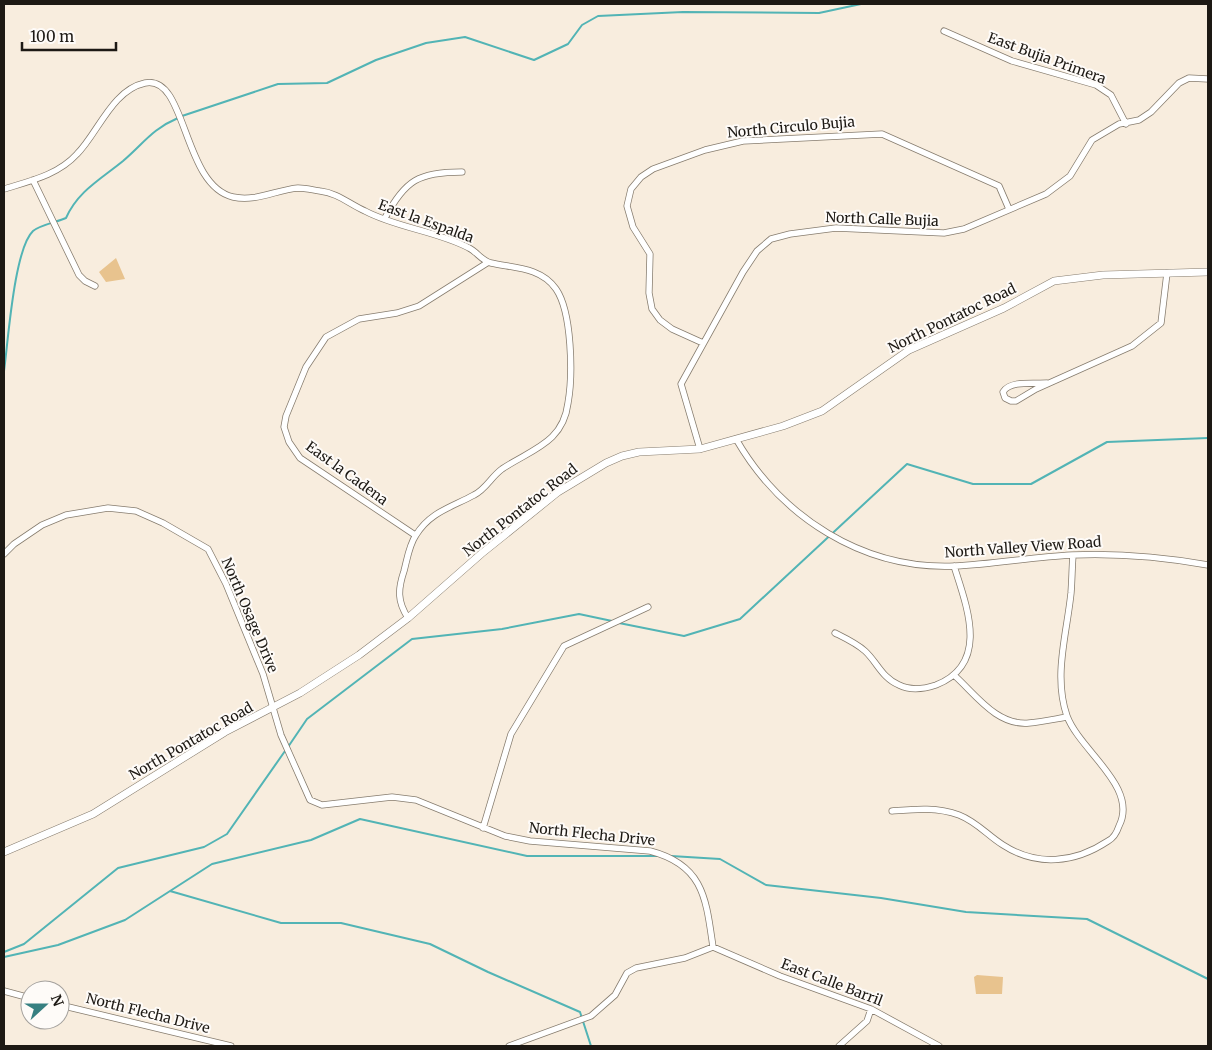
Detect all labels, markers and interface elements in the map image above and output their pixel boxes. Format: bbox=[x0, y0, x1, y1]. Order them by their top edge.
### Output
scale bar bbox=[22, 20, 116, 52]
text: 100 m bbox=[30, 27, 74, 46]
street label: East Bujia Primera bbox=[985, 28, 1109, 88]
street label: North Circulo Bujia bbox=[726, 112, 856, 142]
street label: East la Espalda bbox=[376, 195, 477, 247]
street label: North Calle Bujia bbox=[825, 208, 939, 230]
street label: North Pontatoc Road bbox=[885, 279, 1019, 357]
street label: East la Cadena bbox=[302, 437, 392, 509]
street label: North Pontatoc Road bbox=[459, 459, 581, 560]
street label: North Valley View Road bbox=[944, 533, 1102, 561]
street label: North Osage Drive bbox=[218, 555, 282, 675]
street label: North Pontatoc Road bbox=[126, 698, 257, 784]
street label: North Flecha Drive bbox=[528, 818, 656, 850]
street label: East Calle Barril bbox=[779, 954, 886, 1010]
north arrow bbox=[20, 980, 70, 1030]
street label: North Flecha Drive bbox=[84, 989, 212, 1037]
text: N bbox=[47, 992, 68, 1009]

